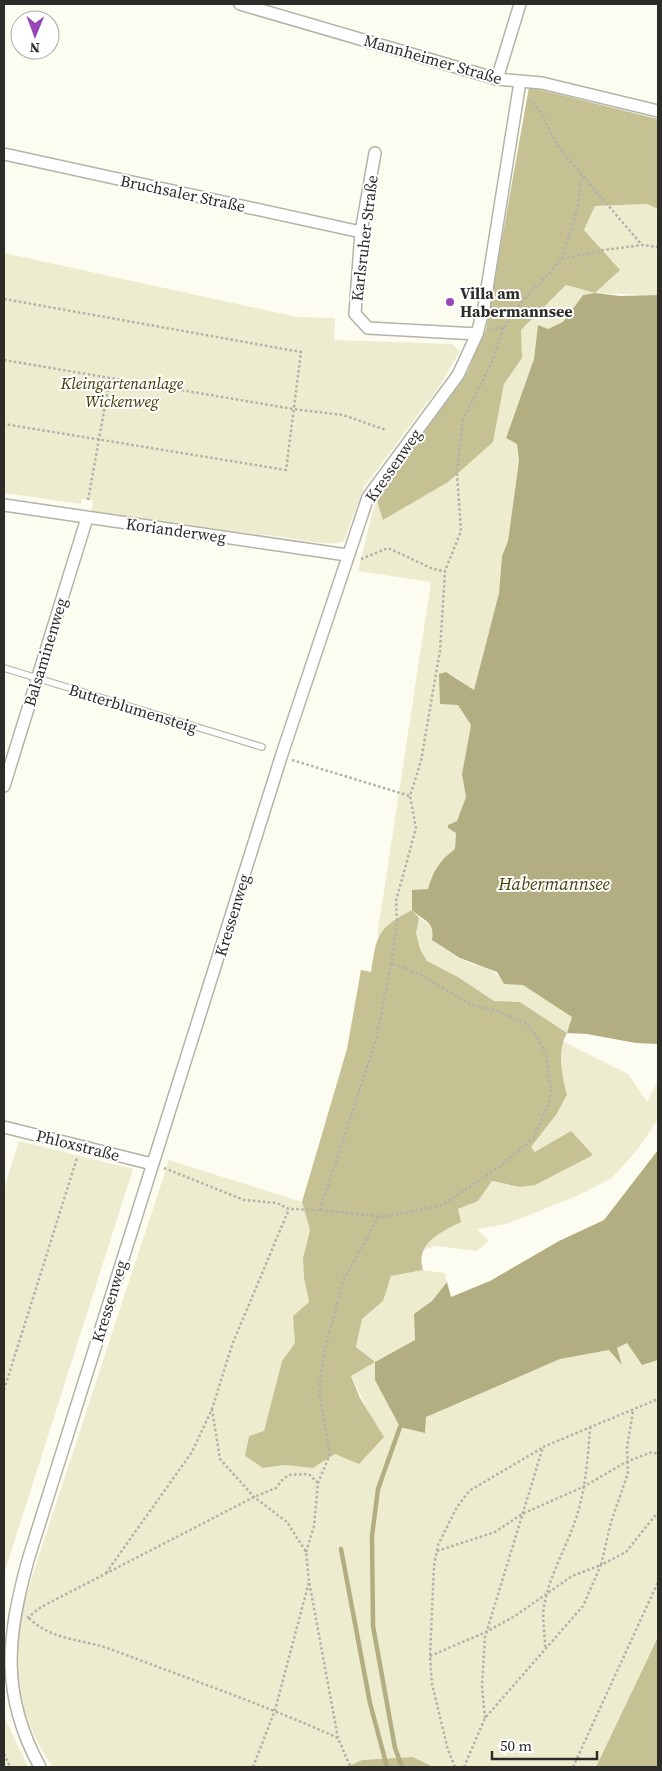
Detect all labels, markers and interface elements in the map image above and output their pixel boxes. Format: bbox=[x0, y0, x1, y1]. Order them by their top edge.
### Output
north arrow bbox=[10, 10, 60, 60]
street label: Mannheimer Straße bbox=[361, 29, 505, 89]
text: N bbox=[29, 38, 40, 58]
street label: Bruchsaler Straße bbox=[118, 169, 248, 217]
street label: Karlsruher Straße bbox=[345, 174, 383, 302]
place label: Villa am Habermannsee bbox=[460, 282, 573, 322]
marker: Villa am Habermannsee bbox=[444, 296, 456, 308]
park label: Kleingartenanlage Wickenweg bbox=[60, 372, 184, 412]
street label: Kressenweg bbox=[360, 424, 426, 506]
street label: Korianderweg bbox=[124, 512, 228, 548]
street label: Balsaminenweg bbox=[18, 595, 72, 709]
street label: Butterblumensteig bbox=[66, 678, 200, 738]
street label: Kressenweg bbox=[209, 871, 255, 959]
water label: Habermannsee bbox=[497, 871, 611, 896]
street label: Phloxstraße bbox=[34, 1124, 122, 1166]
street label: Kressenweg bbox=[86, 1257, 132, 1345]
scale bar bbox=[492, 1728, 597, 1760]
text: 50 m bbox=[500, 1735, 532, 1756]

